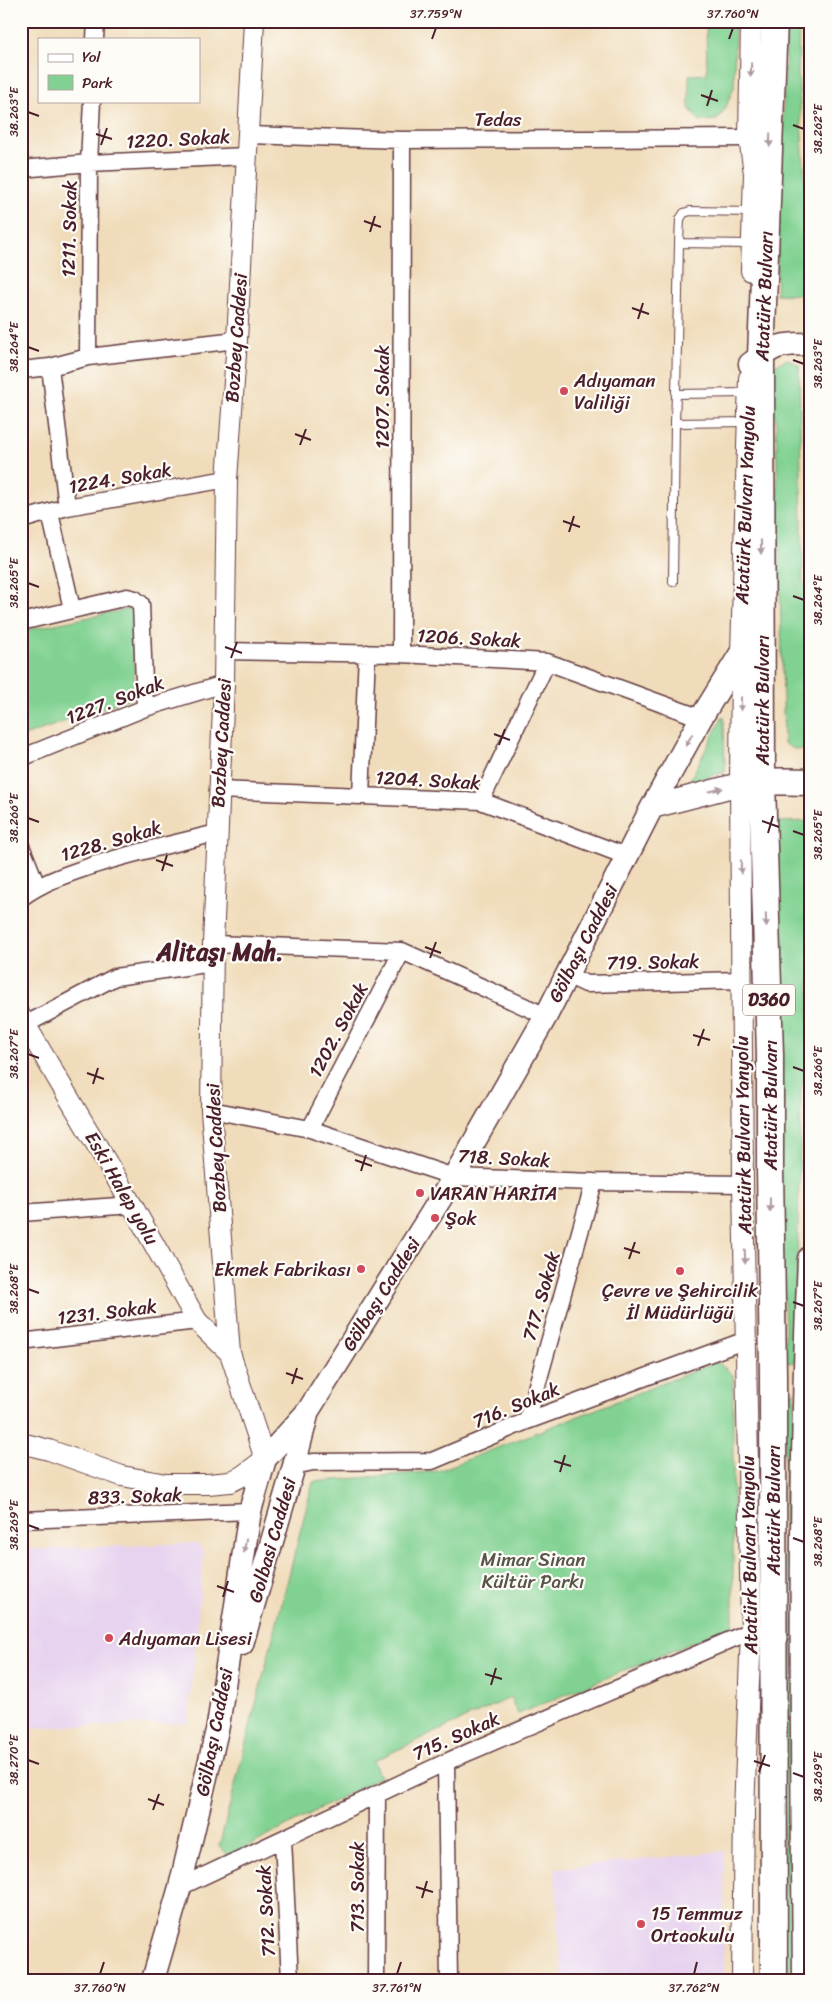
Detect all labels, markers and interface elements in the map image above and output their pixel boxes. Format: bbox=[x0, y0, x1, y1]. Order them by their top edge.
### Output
text: 37.759°N bbox=[410, 3, 463, 25]
text: 37.760°N bbox=[707, 3, 760, 25]
legend bbox=[38, 38, 200, 102]
text: Yol bbox=[82, 44, 101, 70]
one-way arrow bbox=[746, 62, 754, 78]
text: Park bbox=[82, 70, 113, 96]
text: 38.263°E bbox=[3, 86, 25, 137]
street label: Tedas bbox=[475, 103, 522, 136]
text: 38.262°E bbox=[807, 103, 829, 154]
street label: 1220. Sokak bbox=[125, 120, 231, 158]
one-way arrow bbox=[766, 132, 774, 148]
street label: 1211. Sokak bbox=[52, 180, 86, 278]
street label: Atatürk Bulvarı bbox=[745, 230, 783, 363]
street label: Bozbey Caddesi bbox=[215, 272, 257, 404]
text: 38.264°E bbox=[3, 320, 25, 372]
text: 38.263°E bbox=[807, 338, 829, 389]
street label: 1207. Sokak bbox=[366, 345, 399, 449]
place label: Adıyaman Valiliği bbox=[573, 364, 656, 419]
marker: Adıyaman Valiliği bbox=[558, 385, 570, 397]
street label: Atatürk Bulvarı Yanyolu bbox=[725, 405, 765, 606]
street label: 1224. Sokak bbox=[66, 453, 174, 503]
one-way arrow bbox=[757, 539, 765, 555]
text: 38.265°E bbox=[3, 557, 25, 608]
text: 38.264°E bbox=[807, 573, 829, 625]
street label: 1206. Sokak bbox=[416, 619, 522, 657]
street label: Atatürk Bulvarı bbox=[746, 635, 779, 766]
street label: 1227. Sokak bbox=[61, 666, 169, 734]
street label: Bozbey Caddesi bbox=[201, 677, 241, 809]
one-way arrow bbox=[737, 697, 745, 713]
one-way arrow bbox=[685, 733, 693, 747]
street label: 1204. Sokak bbox=[375, 761, 481, 799]
one-way arrow bbox=[709, 786, 724, 794]
text: 38.266°E bbox=[3, 792, 25, 843]
text: 38.265°E bbox=[807, 809, 829, 860]
street label: 1228. Sokak bbox=[57, 811, 165, 871]
one-way arrow bbox=[737, 859, 745, 875]
street label: Gölbaşı Caddesi bbox=[539, 877, 627, 1008]
one-way arrow bbox=[762, 912, 770, 928]
district label: Alitaşı Mah. bbox=[155, 931, 284, 973]
street label: 719. Sokak bbox=[606, 945, 700, 979]
street label: 1202. Sokak bbox=[299, 976, 377, 1084]
road number: D360 bbox=[743, 984, 795, 1016]
text: 38.267°E bbox=[3, 1028, 25, 1079]
street label: Atatürk Bulvarı Yanyolu bbox=[725, 1035, 761, 1236]
street label: Atatürk Bulvarı bbox=[754, 1040, 787, 1171]
text: 38.266°E bbox=[807, 1045, 829, 1096]
street label: Bozbey Caddesi bbox=[196, 1082, 236, 1214]
street label: Eski Halep yolu bbox=[76, 1125, 168, 1251]
street label: 718. Sokak bbox=[457, 1139, 551, 1177]
place label: VARAN HARİTA bbox=[430, 1177, 558, 1210]
marker: VARAN HARİTA bbox=[414, 1187, 426, 1199]
one-way arrow bbox=[766, 1197, 774, 1213]
place label: Şok bbox=[445, 1202, 478, 1235]
marker: Şok bbox=[429, 1212, 441, 1224]
street label: Gölbaşı Caddesi bbox=[333, 1230, 430, 1358]
street label: 717. Sokak bbox=[512, 1247, 570, 1345]
one-way arrow bbox=[741, 1249, 749, 1265]
place label: Ekmek Fabrikası bbox=[214, 1253, 351, 1286]
text: 38.268°E bbox=[3, 1263, 25, 1314]
marker: Ekmek Fabrikası bbox=[355, 1263, 367, 1275]
marker: Çevre ve Şehircilik İl Müdürlüğü bbox=[674, 1265, 686, 1277]
place label: Çevre ve Şehircilik İl Müdürlüğü bbox=[602, 1274, 758, 1329]
text: 38.267°E bbox=[807, 1280, 829, 1331]
street label: 1231. Sokak bbox=[56, 1290, 158, 1334]
street label: 716. Sokak bbox=[467, 1373, 565, 1437]
street label: Atatürk Bulvarı bbox=[757, 1445, 790, 1576]
street label: Atatürk Bulvarı Yanyolu bbox=[731, 1455, 767, 1656]
street label: Golbasi Caddesi bbox=[238, 1473, 306, 1606]
street label: 833. Sokak bbox=[87, 1478, 183, 1514]
text: 38.269°E bbox=[3, 1498, 25, 1550]
text: 38.268°E bbox=[807, 1516, 829, 1567]
one-way arrow bbox=[241, 1538, 249, 1554]
park label: Mimar Sinan Kültür Parkı bbox=[481, 1543, 585, 1598]
place label: Adıyaman Lisesi bbox=[118, 1622, 253, 1655]
marker: Adıyaman Lisesi bbox=[103, 1632, 115, 1644]
street label: Gölbaşı Caddesi bbox=[185, 1664, 243, 1799]
street label: 715. Sokak bbox=[407, 1702, 505, 1770]
text: 38.270°E bbox=[3, 1733, 25, 1785]
text: 38.269°E bbox=[807, 1750, 829, 1802]
street label: 713. Sokak bbox=[341, 1841, 374, 1933]
street label: 712. Sokak bbox=[247, 1864, 285, 1958]
place label: 15 Temmuz Ortaokulu bbox=[651, 1897, 744, 1952]
marker: 15 Temmuz Ortaokulu bbox=[635, 1918, 647, 1930]
text: 37.760°N bbox=[74, 1977, 127, 1999]
text: 37.761°N bbox=[372, 1977, 422, 1999]
text: 37.762°N bbox=[668, 1977, 720, 1999]

